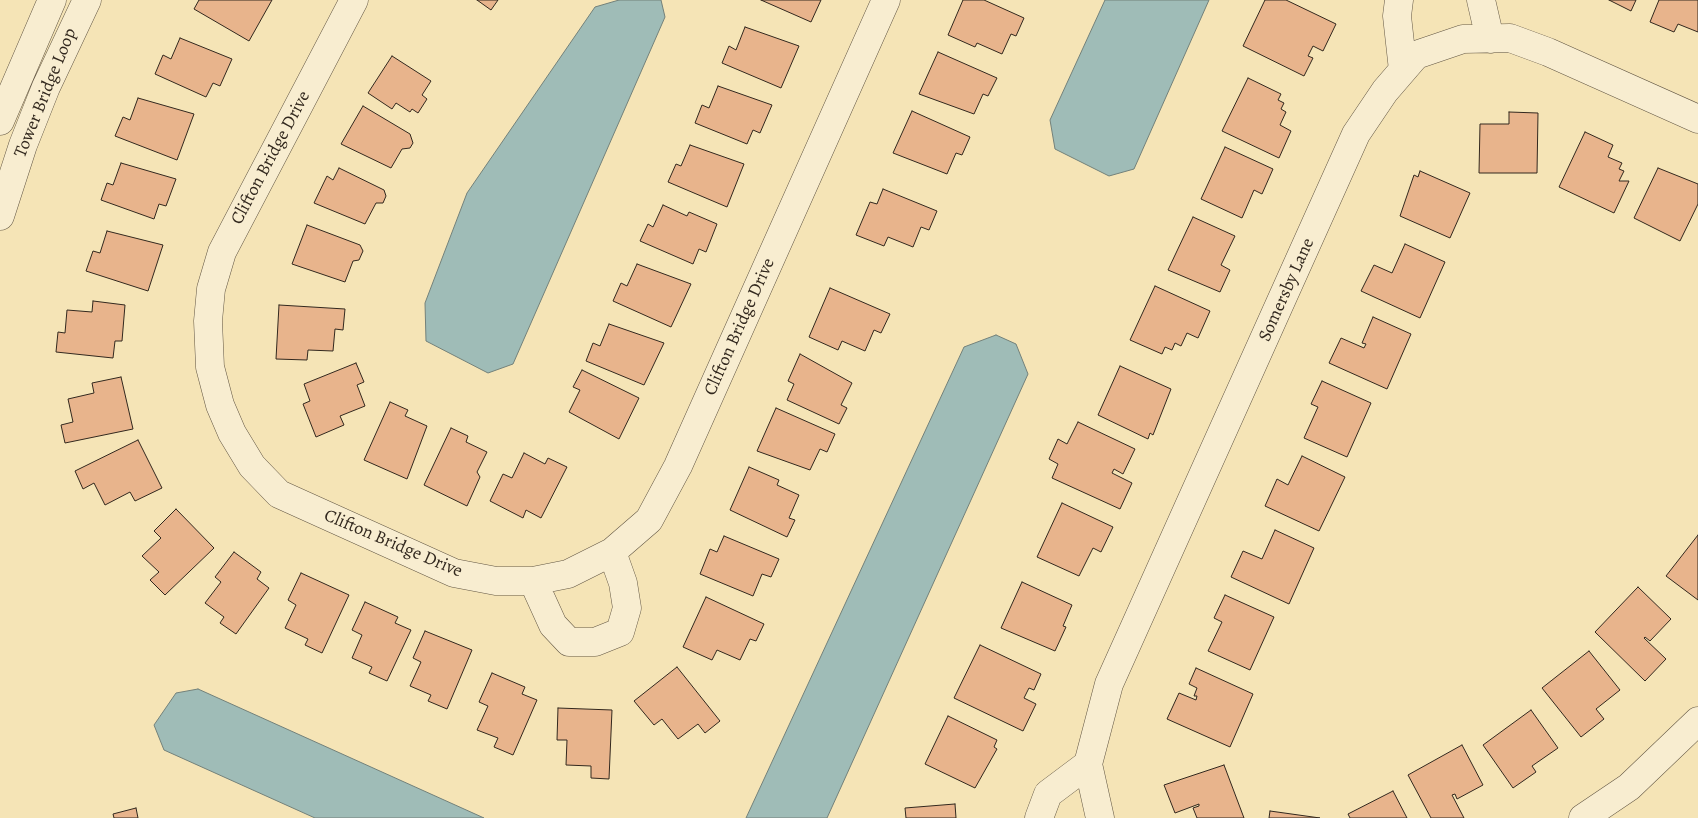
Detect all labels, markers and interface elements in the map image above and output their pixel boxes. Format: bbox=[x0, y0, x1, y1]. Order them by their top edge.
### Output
street label: Tower Bridge Loop bbox=[10, 25, 82, 161]
street label: Clifton Bridge Drive bbox=[227, 88, 315, 228]
street label: Somersby Lane bbox=[1255, 235, 1319, 345]
street label: Clifton Bridge Drive bbox=[700, 255, 780, 399]
street label: Clifton Bridge Drive bbox=[321, 505, 465, 583]

